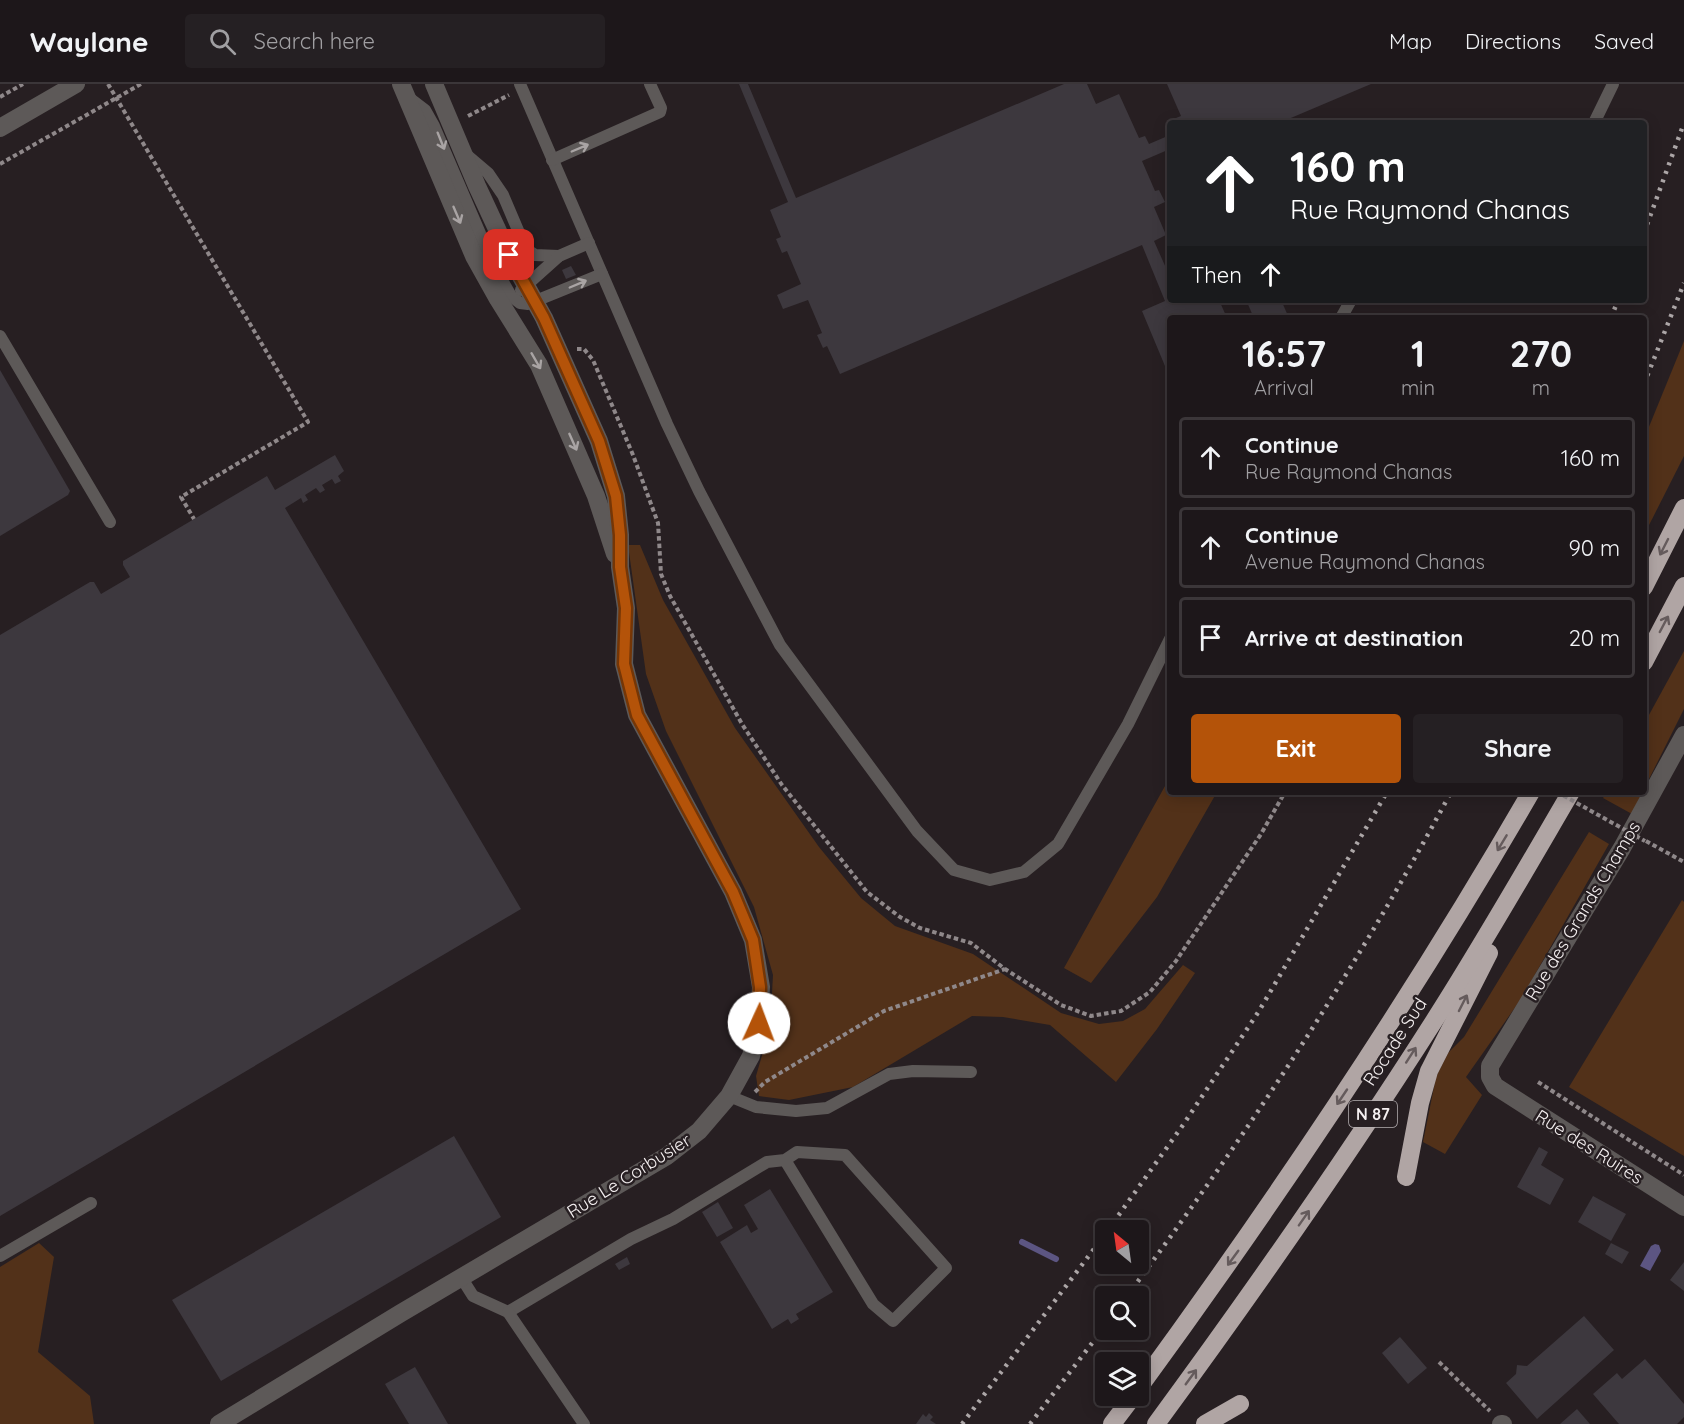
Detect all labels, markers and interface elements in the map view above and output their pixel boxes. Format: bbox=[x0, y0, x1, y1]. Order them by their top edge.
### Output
search box bbox=[185, 14, 605, 68]
text: Waylane bbox=[30, 24, 149, 59]
icon: search bbox=[206, 25, 239, 58]
text: Search here bbox=[254, 27, 375, 55]
text: Map bbox=[1389, 28, 1432, 54]
text: Directions bbox=[1465, 28, 1561, 54]
text: Saved bbox=[1594, 28, 1654, 54]
one-way arrow bbox=[436, 131, 447, 150]
text: 160 m bbox=[1290, 140, 1406, 193]
one-way arrow bbox=[570, 142, 588, 153]
icon: ahead bbox=[1191, 144, 1269, 222]
text: Rue Raymond Chanas bbox=[1290, 192, 1570, 226]
one-way arrow bbox=[452, 206, 463, 224]
pin bbox=[483, 229, 534, 280]
icon: arrive bbox=[492, 238, 525, 271]
icon: ahead bbox=[1254, 258, 1287, 291]
text: Then bbox=[1191, 261, 1242, 289]
one-way arrow bbox=[569, 278, 587, 289]
text: 16:57 bbox=[1242, 331, 1326, 376]
text: 1 bbox=[1411, 331, 1425, 376]
text: 270 bbox=[1510, 331, 1572, 376]
one-way arrow bbox=[531, 351, 542, 369]
text: Arrival bbox=[1254, 375, 1314, 400]
text: min bbox=[1401, 375, 1435, 400]
text: m bbox=[1532, 375, 1550, 400]
text: Continue bbox=[1245, 431, 1339, 459]
one-way arrow bbox=[568, 433, 579, 451]
icon: ahead bbox=[1194, 441, 1227, 474]
text: 160 m bbox=[1561, 444, 1620, 472]
text: Rue Raymond Chanas bbox=[1245, 459, 1452, 484]
text: Continue bbox=[1245, 521, 1339, 549]
icon: ahead bbox=[1194, 531, 1227, 564]
text: 90 m bbox=[1569, 534, 1620, 562]
one-way arrow bbox=[1658, 538, 1670, 555]
text: Avenue Raymond Chanas bbox=[1245, 549, 1485, 574]
one-way arrow bbox=[1658, 616, 1670, 633]
icon: arrive bbox=[1194, 621, 1227, 654]
text: Arrive at destination bbox=[1245, 624, 1463, 652]
text: 20 m bbox=[1569, 624, 1620, 652]
button: Exit bbox=[1191, 714, 1401, 783]
button: Share bbox=[1413, 714, 1623, 783]
street label: Rue des Grands Champs bbox=[1520, 817, 1645, 1005]
one-way arrow bbox=[1495, 834, 1507, 851]
position arrow bbox=[727, 991, 791, 1055]
street label: Rocade Sud bbox=[1358, 993, 1432, 1090]
one-way arrow bbox=[1458, 995, 1469, 1013]
one-way arrow bbox=[1406, 1047, 1418, 1064]
one-way arrow bbox=[1336, 1088, 1348, 1104]
road number: N 87 bbox=[1349, 1101, 1397, 1127]
street label: Rue des Ruires bbox=[1531, 1104, 1647, 1189]
street label: Rue Le Corbusier bbox=[562, 1128, 695, 1223]
one-way arrow bbox=[1298, 1210, 1310, 1226]
north arrow bbox=[1095, 1220, 1149, 1274]
map controls bbox=[1095, 1220, 1149, 1406]
one-way arrow bbox=[1227, 1250, 1239, 1266]
button: search bbox=[1095, 1286, 1149, 1340]
button: layers bbox=[1095, 1352, 1149, 1406]
one-way arrow bbox=[1185, 1369, 1197, 1385]

